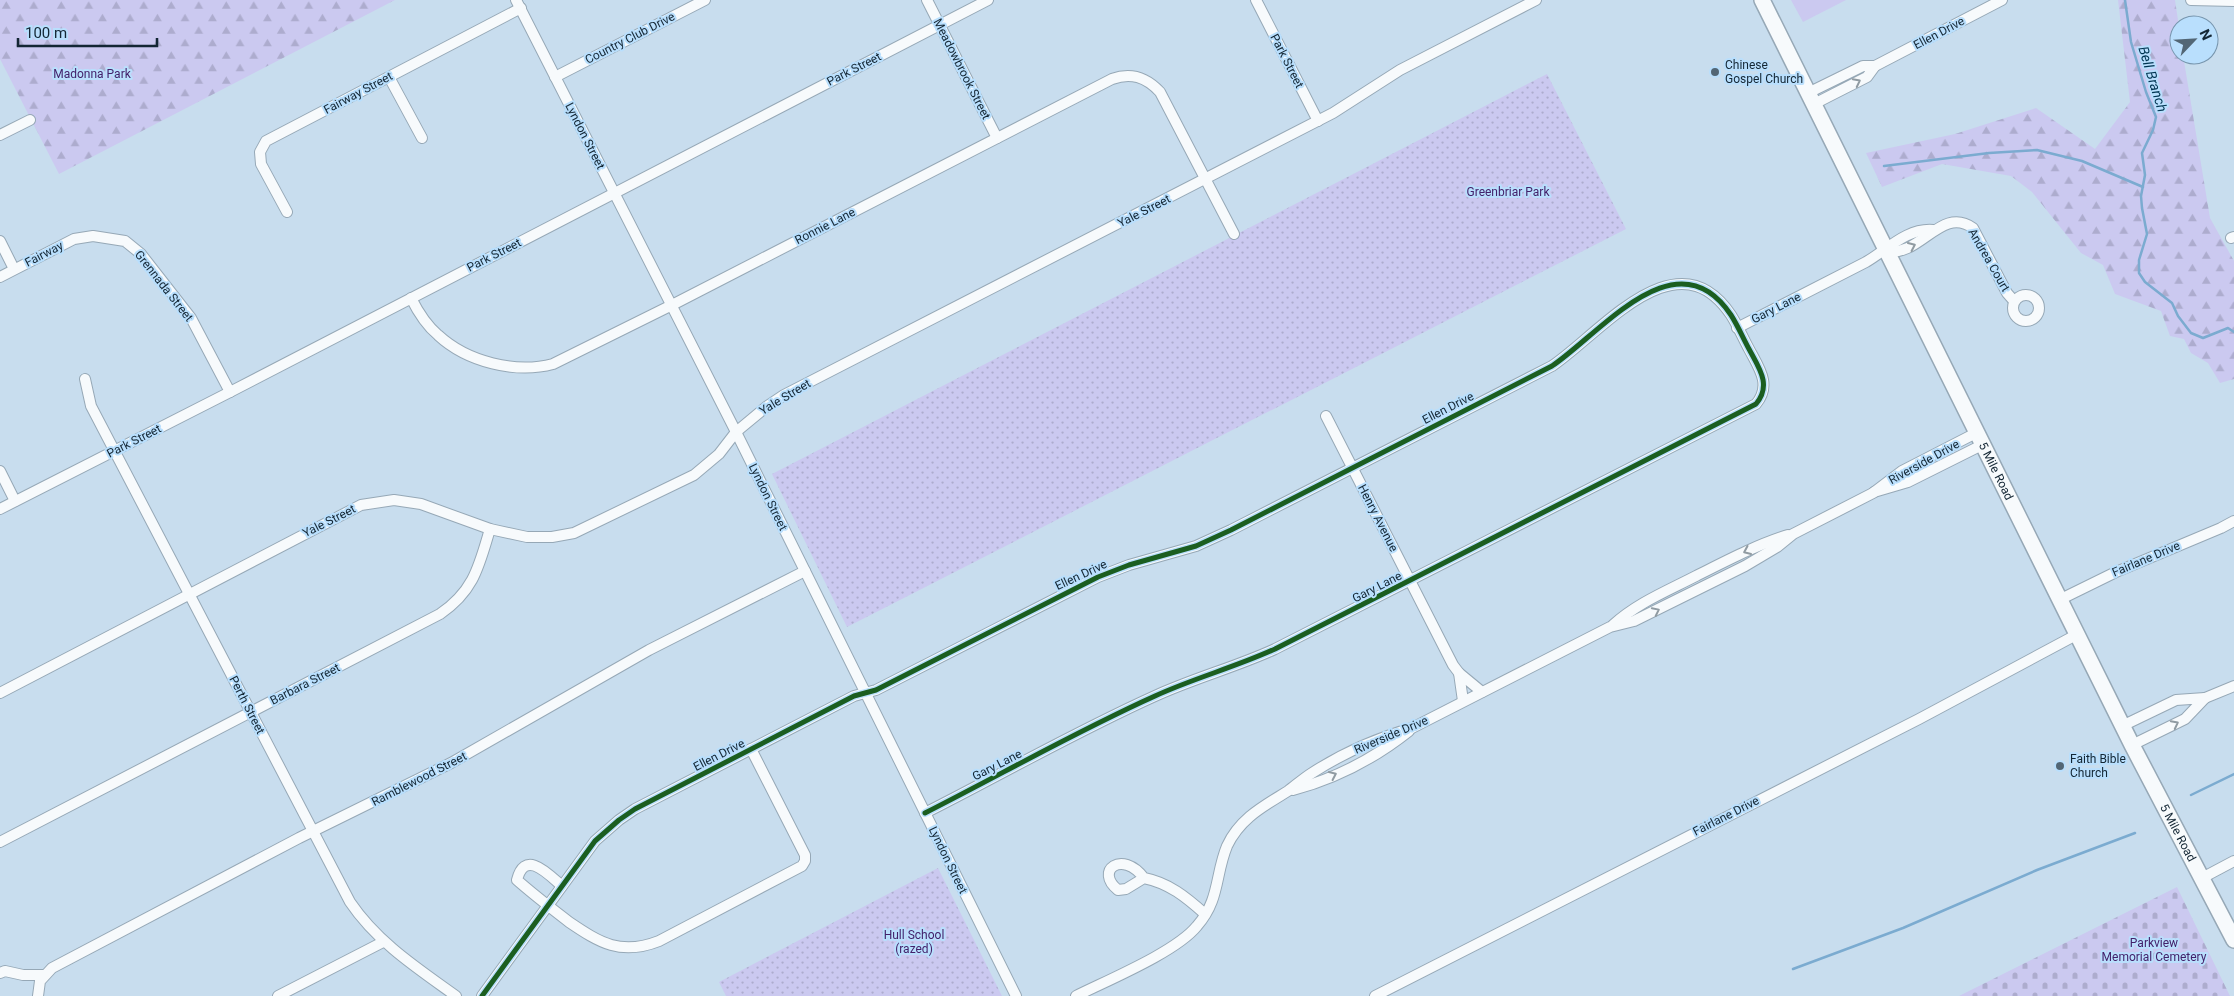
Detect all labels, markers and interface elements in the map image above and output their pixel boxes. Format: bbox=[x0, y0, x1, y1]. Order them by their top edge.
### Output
street label: Country Club Drive bbox=[583, 9, 677, 67]
street label: Ellen Drive bbox=[1911, 14, 1967, 52]
scale bar bbox=[18, 15, 156, 47]
north arrow bbox=[2169, 15, 2219, 65]
street label: Meadowbrook Street bbox=[931, 16, 993, 122]
text: 100 m bbox=[25, 24, 67, 42]
text: N bbox=[2196, 27, 2215, 42]
street label: Park Street bbox=[1267, 32, 1307, 90]
water label: Bell Branch bbox=[2135, 44, 2171, 114]
street label: Park Street bbox=[825, 49, 883, 89]
place label: Chinese Gospel Church bbox=[1725, 58, 1803, 86]
marker: Chinese Gospel Church bbox=[1709, 66, 1721, 78]
park label: Madonna Park bbox=[53, 67, 132, 81]
street label: Fairway Street bbox=[321, 69, 395, 117]
one-way arrow bbox=[1852, 78, 1861, 88]
street label: Lyndon Street bbox=[562, 100, 608, 172]
park label: Greenbriar Park bbox=[1467, 185, 1550, 199]
street label: Yale Street bbox=[1115, 192, 1173, 230]
street label: Ronnie Lane bbox=[793, 205, 857, 247]
street label: Andrea Court bbox=[1965, 226, 2013, 294]
street label: Park Street bbox=[465, 235, 523, 275]
street label: Fairway bbox=[22, 238, 66, 270]
one-way arrow bbox=[1907, 241, 1916, 252]
street label: Grennada Street bbox=[132, 248, 196, 324]
street label: Gary Lane bbox=[1749, 290, 1803, 326]
street label: Yale Street bbox=[757, 376, 813, 418]
street label: Ellen Drive bbox=[1420, 389, 1476, 427]
street label: Park Street bbox=[105, 421, 163, 461]
street label: Riverside Drive bbox=[1886, 437, 1962, 487]
street label: 5 Mile Road bbox=[1976, 440, 2016, 502]
street label: Lyndon Street bbox=[746, 461, 790, 533]
street label: Henry Avenue bbox=[1355, 482, 1401, 554]
street label: Yale Street bbox=[300, 502, 358, 540]
street label: Fairlane Drive bbox=[2110, 538, 2182, 580]
one-way arrow bbox=[1743, 544, 1752, 555]
street label: Ellen Drive bbox=[1053, 557, 1109, 593]
street label: Gary Lane bbox=[1350, 569, 1404, 605]
one-way arrow bbox=[1651, 607, 1660, 617]
street label: Barbara Street bbox=[268, 660, 342, 708]
street label: Perth Street bbox=[226, 674, 268, 736]
street label: Riverside Drive bbox=[1352, 713, 1430, 757]
one-way arrow bbox=[2170, 720, 2179, 730]
street label: Ellen Drive bbox=[691, 736, 747, 774]
street label: Gary Lane bbox=[970, 747, 1024, 783]
street label: Ramblewood Street bbox=[369, 749, 469, 809]
place label: Faith Bible Church bbox=[2070, 752, 2126, 780]
marker: Faith Bible Church bbox=[2054, 760, 2066, 772]
one-way arrow bbox=[1328, 771, 1337, 781]
street label: Fairlane Drive bbox=[1691, 793, 1761, 839]
street label: 5 Mile Road bbox=[2157, 802, 2199, 864]
street label: Lyndon Street bbox=[926, 824, 970, 896]
park label: Hull School (razed) bbox=[884, 928, 944, 956]
park label: Parkview Memorial Cemetery bbox=[2102, 936, 2207, 964]

